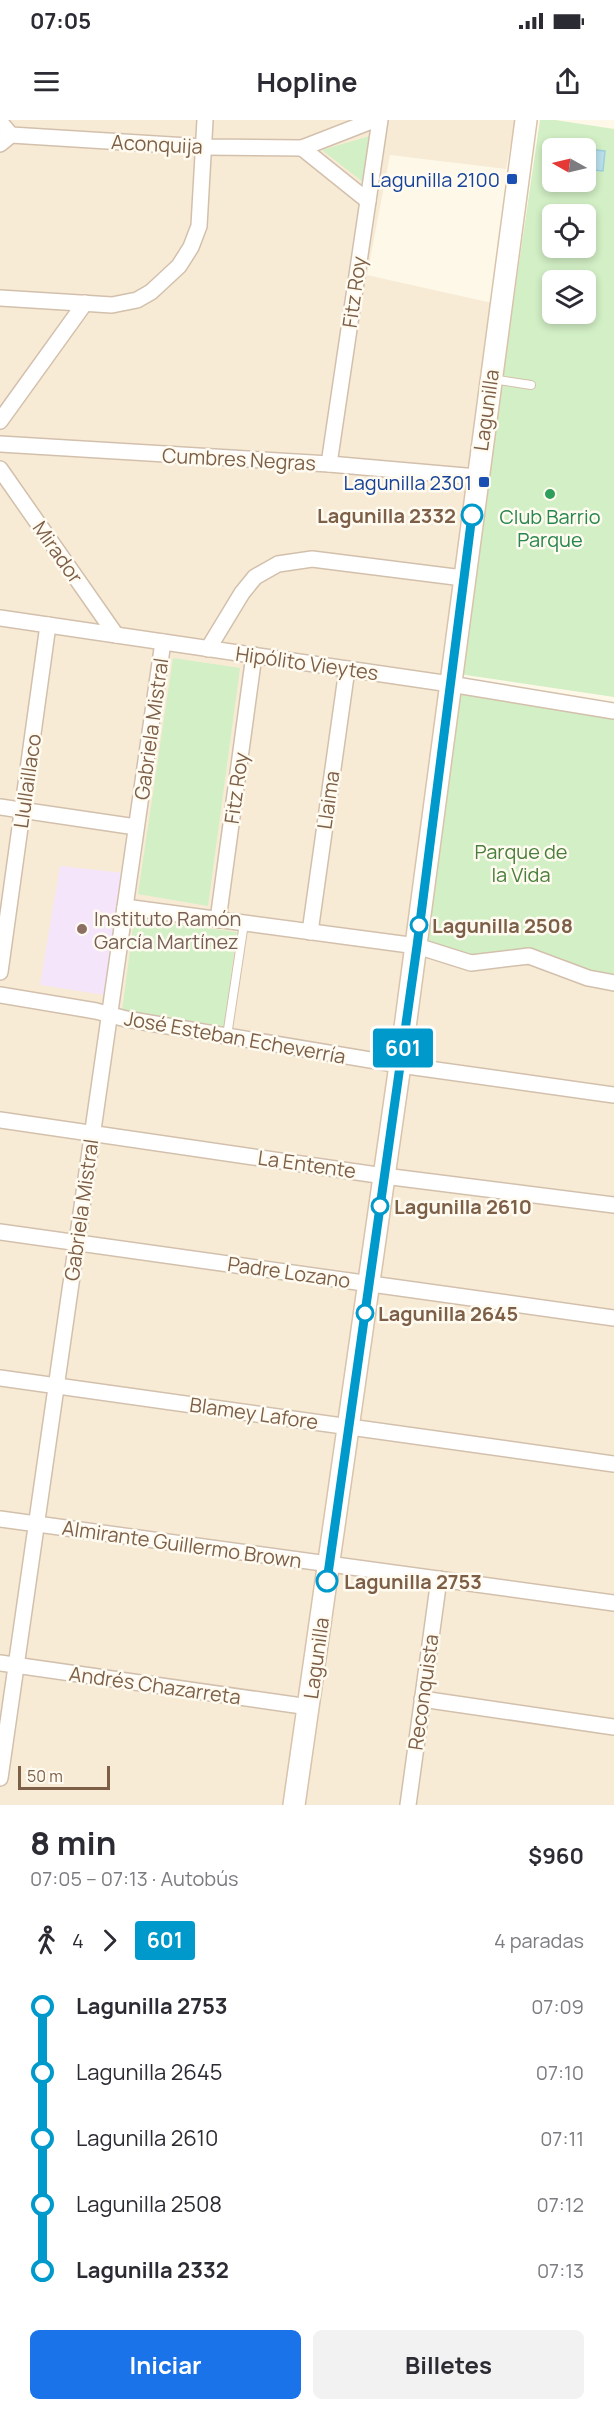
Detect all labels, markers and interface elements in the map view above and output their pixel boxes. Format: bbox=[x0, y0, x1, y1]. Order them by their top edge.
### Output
text: 07:05 bbox=[30, 6, 91, 36]
text: Hopline bbox=[257, 63, 357, 100]
icon: menu bbox=[30, 65, 63, 98]
icon: share bbox=[551, 65, 584, 98]
street label: Aconquija bbox=[111, 128, 203, 160]
north arrow bbox=[542, 138, 596, 192]
map controls bbox=[542, 138, 596, 324]
place label: Lagunilla 2100 bbox=[370, 166, 500, 193]
marker: Lagunilla 2100 bbox=[505, 172, 519, 186]
button: locate bbox=[542, 204, 596, 258]
street label: Fitz Roy bbox=[336, 254, 372, 329]
button: layers bbox=[542, 270, 596, 324]
street label: Lagunilla bbox=[467, 367, 505, 453]
street label: Cumbres Negras bbox=[161, 441, 317, 477]
place label: Lagunilla 2301 bbox=[344, 469, 472, 496]
marker: Lagunilla 2301 bbox=[477, 475, 491, 489]
marker: Club Barrio Parque bbox=[543, 487, 557, 501]
place label: Lagunilla 2332 bbox=[317, 502, 456, 529]
place label: Club Barrio Parque bbox=[500, 503, 601, 553]
marker: Lagunilla 2332 bbox=[461, 504, 483, 526]
street label: Mirador bbox=[27, 515, 89, 589]
street label: Hipólito Vieytes bbox=[234, 640, 380, 686]
street label: Gabriela Mistral bbox=[128, 656, 174, 802]
street label: Llullaillaco bbox=[7, 732, 47, 830]
street label: Fitz Roy bbox=[218, 750, 254, 825]
street label: Llaima bbox=[311, 769, 345, 831]
park label: Parque de la Vida bbox=[475, 838, 567, 888]
place label: Instituto Ramón García Martínez bbox=[94, 905, 241, 955]
place label: Lagunilla 2508 bbox=[432, 912, 573, 939]
marker: Lagunilla 2508 bbox=[410, 916, 428, 934]
marker: Instituto Ramón García Martínez bbox=[75, 922, 89, 936]
street label: José Esteban Echeverría bbox=[122, 1004, 348, 1070]
line badge: 601 bbox=[368, 1028, 438, 1068]
text: 601 bbox=[385, 1034, 421, 1062]
street label: Gabriela Mistral bbox=[58, 1137, 104, 1283]
street label: La Entente bbox=[256, 1144, 358, 1184]
place label: Lagunilla 2610 bbox=[394, 1193, 532, 1220]
marker: Lagunilla 2610 bbox=[371, 1197, 389, 1215]
street label: Padre Lozano bbox=[226, 1250, 352, 1294]
place label: Lagunilla 2645 bbox=[378, 1300, 518, 1327]
marker: Lagunilla 2645 bbox=[356, 1304, 374, 1322]
street label: Blamey Lafore bbox=[188, 1391, 320, 1435]
street label: Almirante Guillermo Brown bbox=[60, 1514, 304, 1574]
place label: Lagunilla 2753 bbox=[344, 1568, 482, 1595]
marker: Lagunilla 2753 bbox=[316, 1570, 338, 1592]
street label: Lagunilla bbox=[297, 1615, 335, 1701]
street label: Reconquista bbox=[402, 1632, 444, 1752]
street label: Andrés Chazarreta bbox=[67, 1660, 243, 1710]
scale bar bbox=[18, 1763, 110, 1790]
text: 50 m bbox=[27, 1765, 63, 1787]
text: 8 min bbox=[30, 1820, 116, 1865]
text: $960 bbox=[528, 1841, 584, 1871]
text: 07:05 – 07:13 · Autobús bbox=[30, 1865, 239, 1892]
icon: walk bbox=[30, 1924, 63, 1957]
icon: forward bbox=[93, 1924, 126, 1957]
text: 601 bbox=[147, 1926, 183, 1954]
text: 4 bbox=[72, 1927, 84, 1954]
text: 4 paradas bbox=[494, 1927, 584, 1954]
text: Lagunilla 2753 bbox=[76, 1991, 228, 2021]
text: 07:09 bbox=[531, 1993, 584, 2020]
text: Lagunilla 2645 bbox=[76, 2057, 223, 2087]
text: 07:10 bbox=[536, 2059, 584, 2086]
text: Lagunilla 2610 bbox=[76, 2123, 219, 2153]
text: 07:11 bbox=[540, 2125, 584, 2152]
text: Lagunilla 2508 bbox=[76, 2189, 222, 2219]
text: 07:12 bbox=[537, 2191, 584, 2218]
text: Lagunilla 2332 bbox=[76, 2255, 229, 2285]
text: 07:13 bbox=[537, 2257, 584, 2284]
button: Iniciar bbox=[30, 2330, 301, 2399]
button: Billetes bbox=[313, 2330, 584, 2399]

